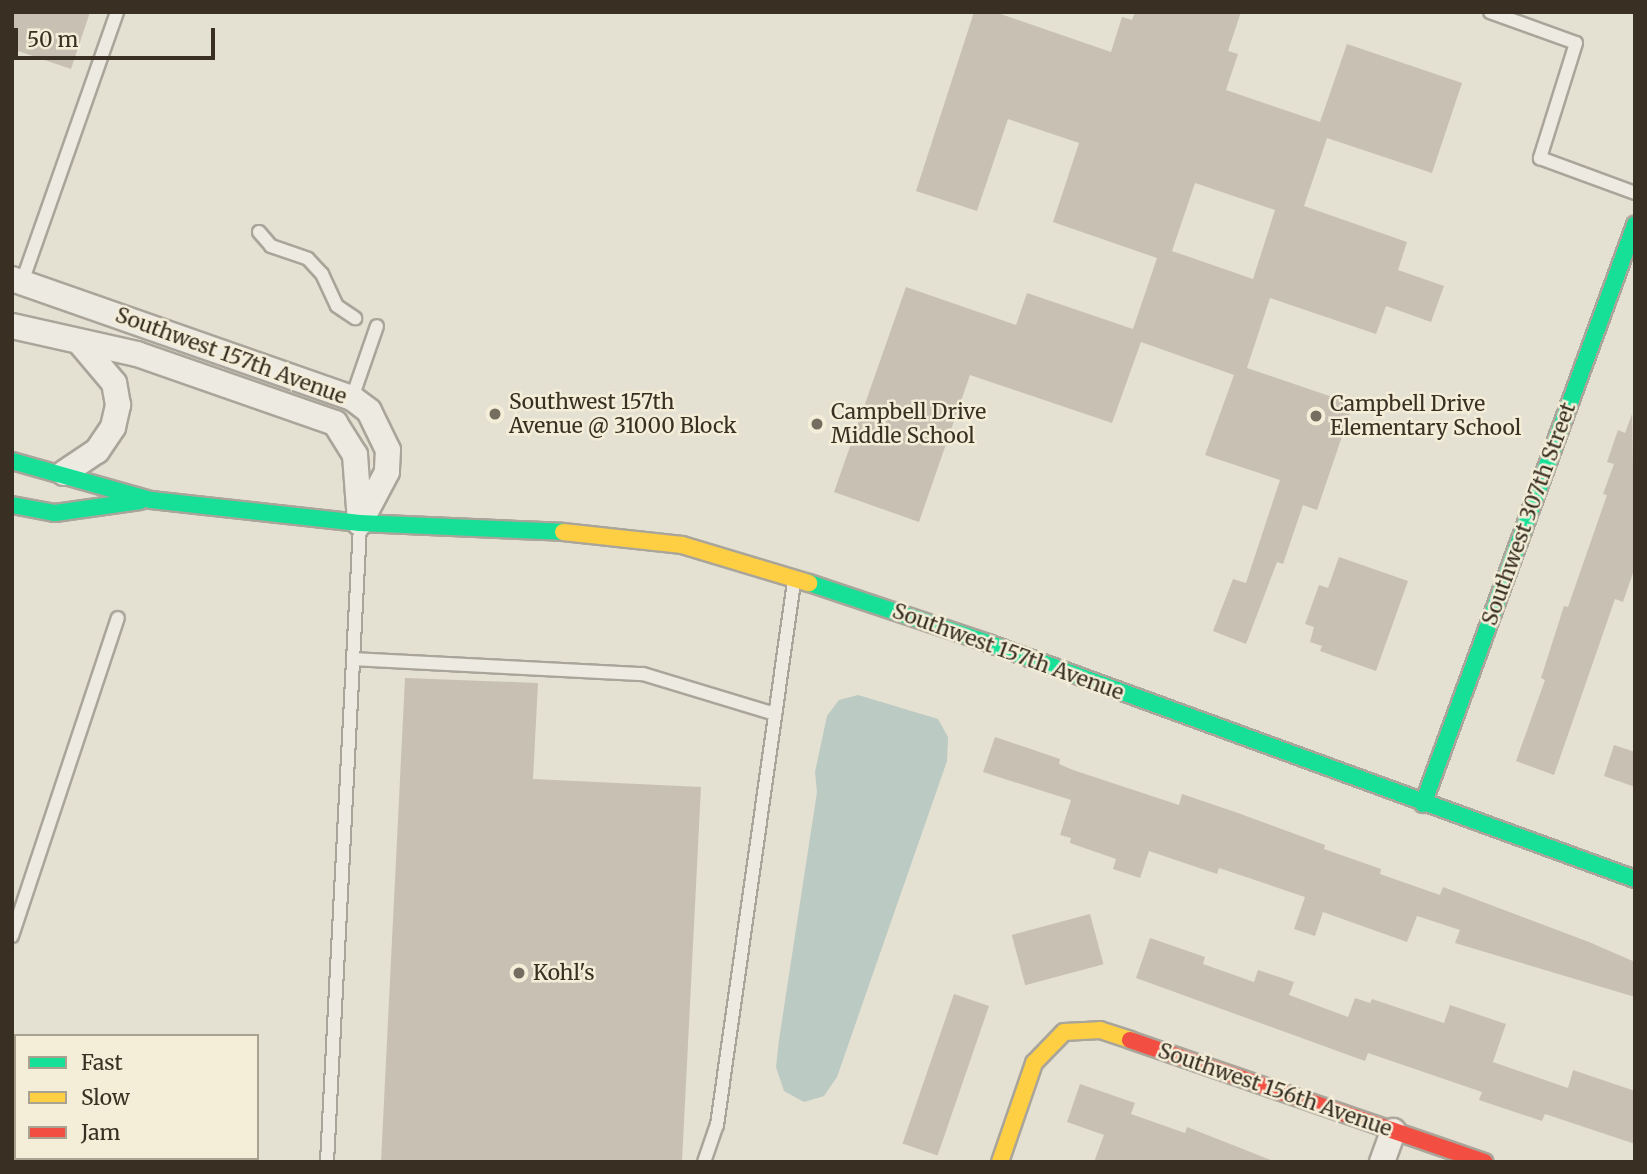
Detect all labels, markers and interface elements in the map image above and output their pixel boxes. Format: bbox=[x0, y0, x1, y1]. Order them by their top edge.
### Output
scale bar bbox=[18, 14, 219, 58]
text: 50 m bbox=[27, 26, 78, 53]
street label: Southwest 157th Avenue bbox=[112, 302, 350, 410]
place label: Southwest 157th Avenue @ 31000 Block bbox=[509, 389, 737, 439]
place label: Campbell Drive Elementary School bbox=[1330, 391, 1521, 441]
place label: Campbell Drive Middle School bbox=[831, 399, 986, 449]
street label: Southwest 307th Street bbox=[1477, 399, 1581, 629]
marker: Southwest 157th Avenue @ 31000 Block bbox=[487, 406, 503, 422]
marker: Campbell Drive Elementary School bbox=[1308, 408, 1324, 424]
marker: Campbell Drive Middle School bbox=[809, 416, 825, 432]
street label: Southwest 157th Avenue bbox=[889, 598, 1127, 706]
place label: Kohl's bbox=[533, 960, 594, 986]
marker: Kohl's bbox=[511, 965, 527, 981]
legend bbox=[14, 1034, 259, 1160]
street label: Southwest 156th Avenue bbox=[1155, 1038, 1395, 1142]
text: Fast bbox=[81, 1049, 123, 1076]
text: Slow bbox=[81, 1084, 130, 1111]
text: Jam bbox=[81, 1119, 120, 1146]

